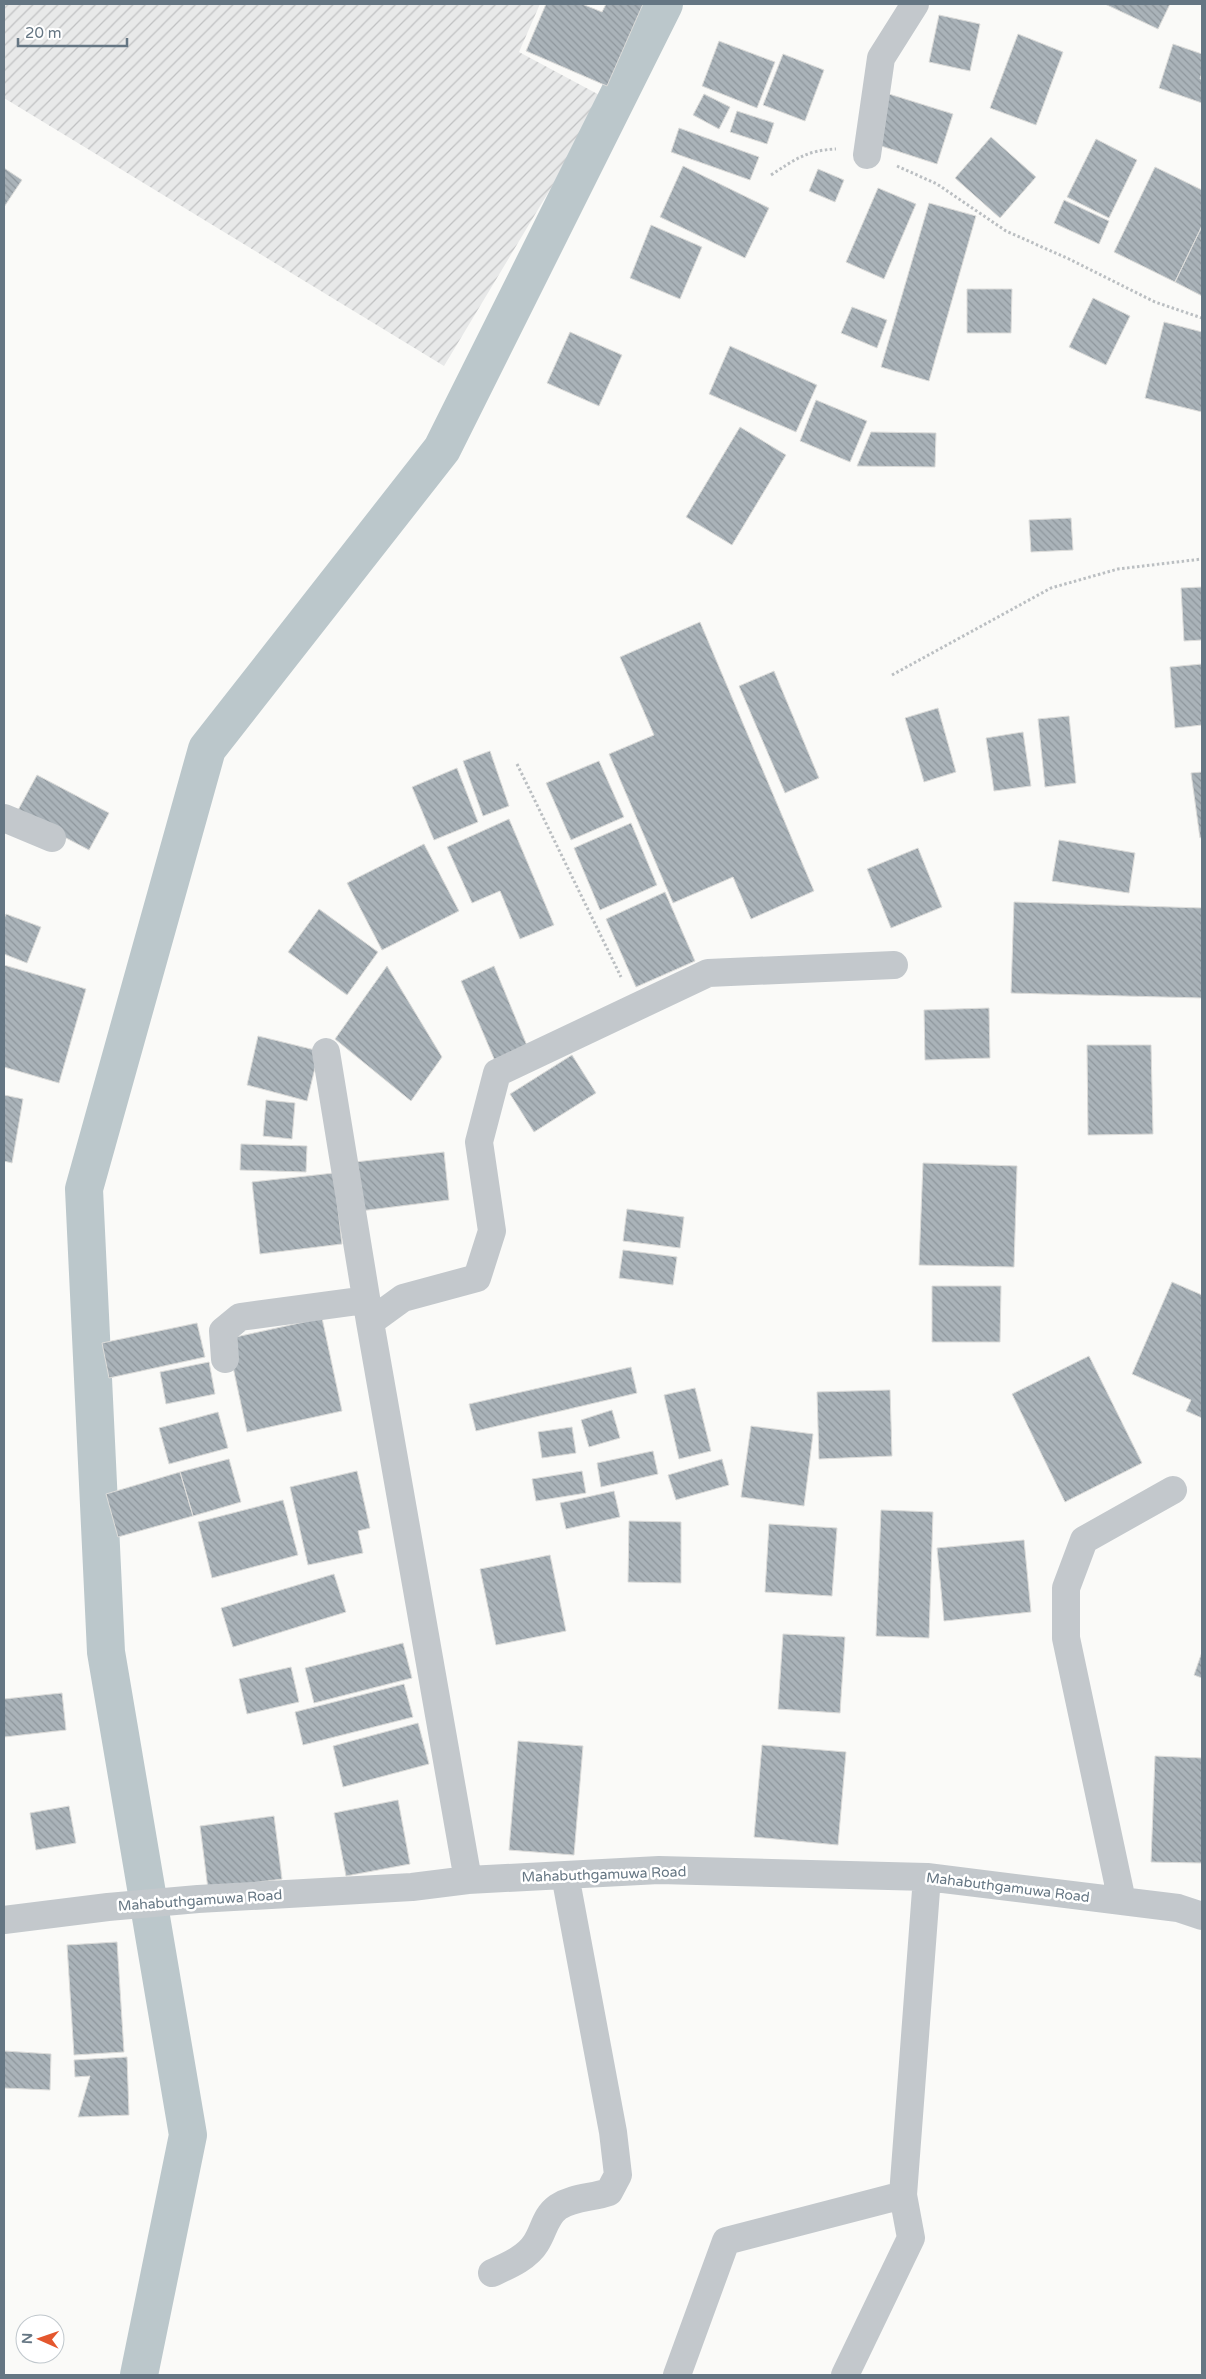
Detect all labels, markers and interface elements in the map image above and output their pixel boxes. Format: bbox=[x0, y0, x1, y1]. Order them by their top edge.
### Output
scale bar bbox=[18, 15, 126, 47]
text: 20 m bbox=[25, 24, 62, 42]
street label: Mahabuthgamuwa Road bbox=[521, 1863, 687, 1886]
street label: Mahabuthgamuwa Road bbox=[925, 1869, 1091, 1906]
street label: Mahabuthgamuwa Road bbox=[117, 1886, 283, 1915]
north arrow bbox=[15, 2314, 65, 2364]
text: N bbox=[19, 2333, 36, 2344]

